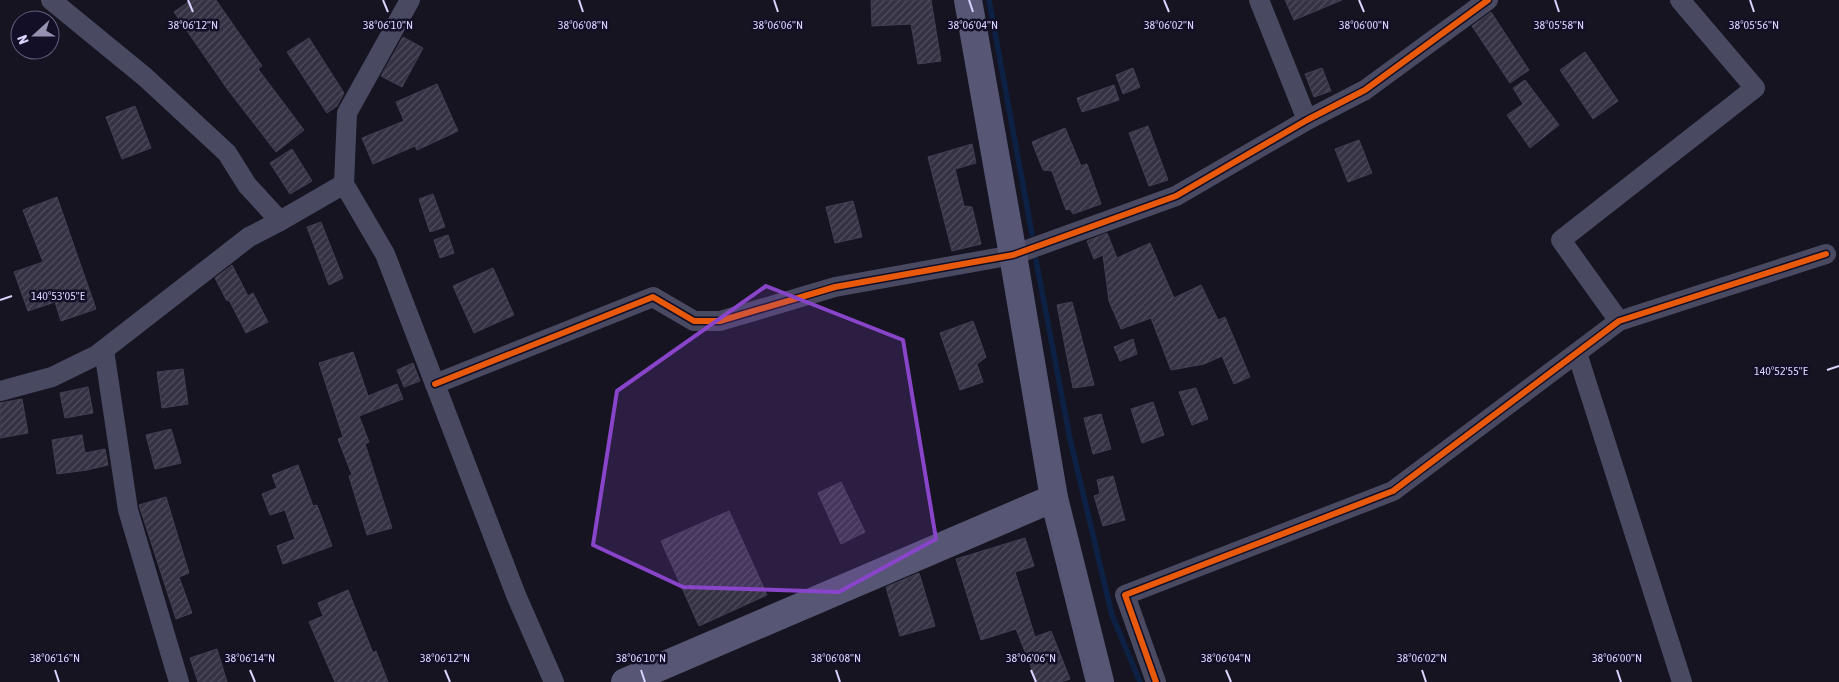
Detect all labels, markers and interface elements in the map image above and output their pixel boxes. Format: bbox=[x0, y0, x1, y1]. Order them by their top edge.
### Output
north arrow bbox=[10, 10, 60, 60]
text: 38°06'12"N bbox=[168, 18, 218, 32]
text: 38°06'10"N bbox=[363, 18, 413, 32]
text: 38°06'08"N bbox=[558, 18, 608, 32]
text: 38°06'06"N bbox=[753, 18, 803, 32]
text: 38°06'04"N bbox=[948, 18, 998, 32]
text: 38°06'02"N bbox=[1144, 18, 1194, 32]
text: 38°06'00"N bbox=[1339, 18, 1389, 32]
text: 38°05'58"N bbox=[1534, 18, 1584, 32]
text: 38°05'56"N bbox=[1729, 18, 1779, 32]
text: N bbox=[14, 33, 32, 46]
text: 140°53'05"E bbox=[31, 289, 85, 303]
text: 140°52'55"E bbox=[1754, 364, 1808, 378]
text: 38°06'16"N bbox=[30, 651, 80, 665]
text: 38°06'14"N bbox=[225, 651, 275, 665]
text: 38°06'12"N bbox=[420, 651, 470, 665]
text: 38°06'10"N bbox=[616, 651, 666, 665]
text: 38°06'08"N bbox=[811, 651, 861, 665]
text: 38°06'06"N bbox=[1006, 651, 1056, 665]
text: 38°06'04"N bbox=[1201, 651, 1251, 665]
text: 38°06'02"N bbox=[1397, 651, 1447, 665]
text: 38°06'00"N bbox=[1592, 651, 1642, 665]

